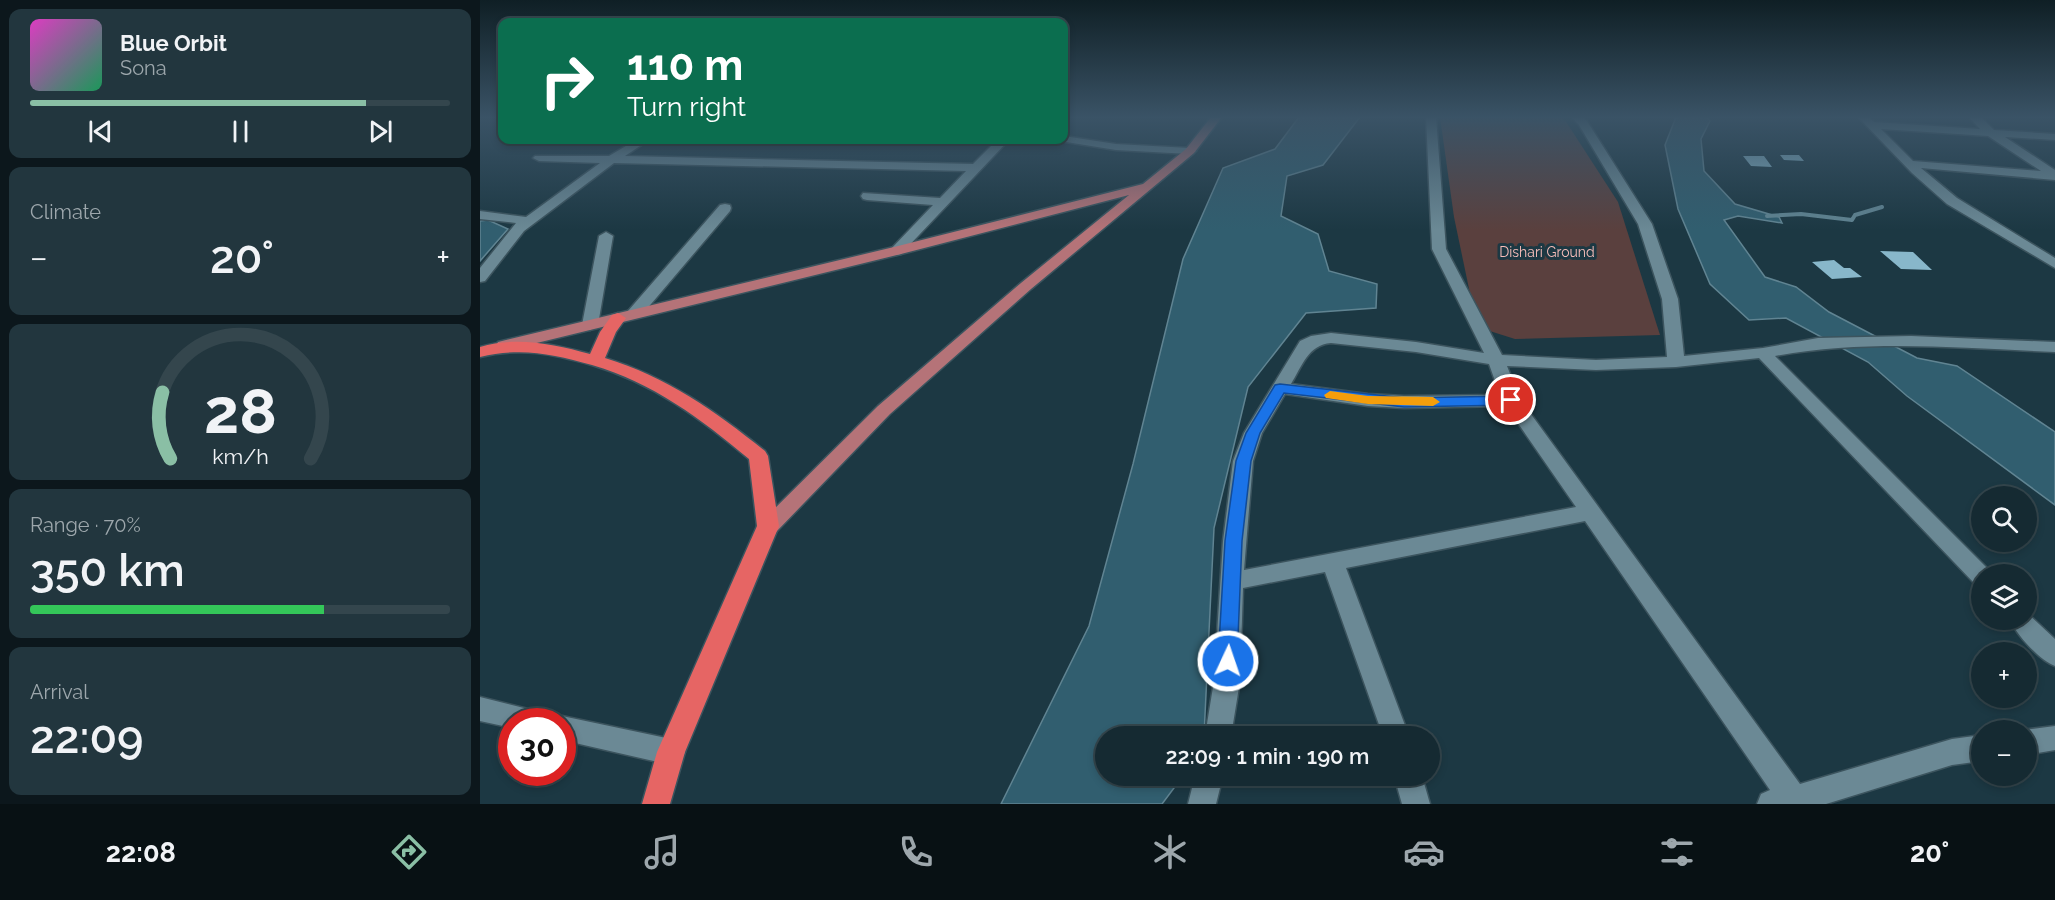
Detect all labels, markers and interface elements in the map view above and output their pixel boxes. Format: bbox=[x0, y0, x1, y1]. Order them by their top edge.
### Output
text: Blue Orbit bbox=[120, 30, 227, 56]
text: 110 m bbox=[627, 41, 743, 90]
icon: right bbox=[528, 42, 606, 120]
text: Sona bbox=[120, 56, 167, 80]
text: Turn right bbox=[627, 91, 746, 122]
icon: previous bbox=[84, 115, 117, 148]
icon: pause bbox=[224, 115, 257, 148]
icon: next bbox=[364, 115, 397, 148]
text: Climate bbox=[30, 200, 101, 224]
text: 20° bbox=[210, 231, 274, 284]
text: − bbox=[30, 238, 48, 277]
text: + bbox=[436, 238, 450, 277]
park label: Dishari Ground bbox=[1499, 244, 1595, 260]
text: 28 bbox=[204, 374, 276, 448]
pin bbox=[1485, 374, 1536, 425]
icon: arrive bbox=[1494, 383, 1527, 416]
text: km/h bbox=[212, 444, 268, 469]
map controls bbox=[1971, 486, 2037, 786]
button: search bbox=[1971, 486, 2037, 552]
text: Range · 70% bbox=[30, 513, 141, 537]
text: 350 km bbox=[30, 544, 185, 597]
button: layers bbox=[1971, 564, 2037, 630]
position arrow bbox=[1196, 629, 1260, 693]
button: + bbox=[1971, 642, 2037, 708]
text: Arrival bbox=[30, 680, 89, 704]
speed limit sign: 30 bbox=[498, 708, 576, 786]
text: 22:09 bbox=[30, 711, 144, 764]
button: − bbox=[1971, 720, 2037, 786]
text: 22:09 · 1 min · 190 m bbox=[1166, 743, 1369, 769]
icon: directions bbox=[388, 831, 430, 873]
icon: music bbox=[641, 831, 683, 873]
icon: phone bbox=[895, 831, 937, 873]
icon: climate bbox=[1149, 831, 1191, 873]
icon: car bbox=[1403, 831, 1445, 873]
icon: filters bbox=[1656, 831, 1698, 873]
text: 22:08 bbox=[106, 837, 176, 868]
text: 20° bbox=[1910, 837, 1949, 868]

